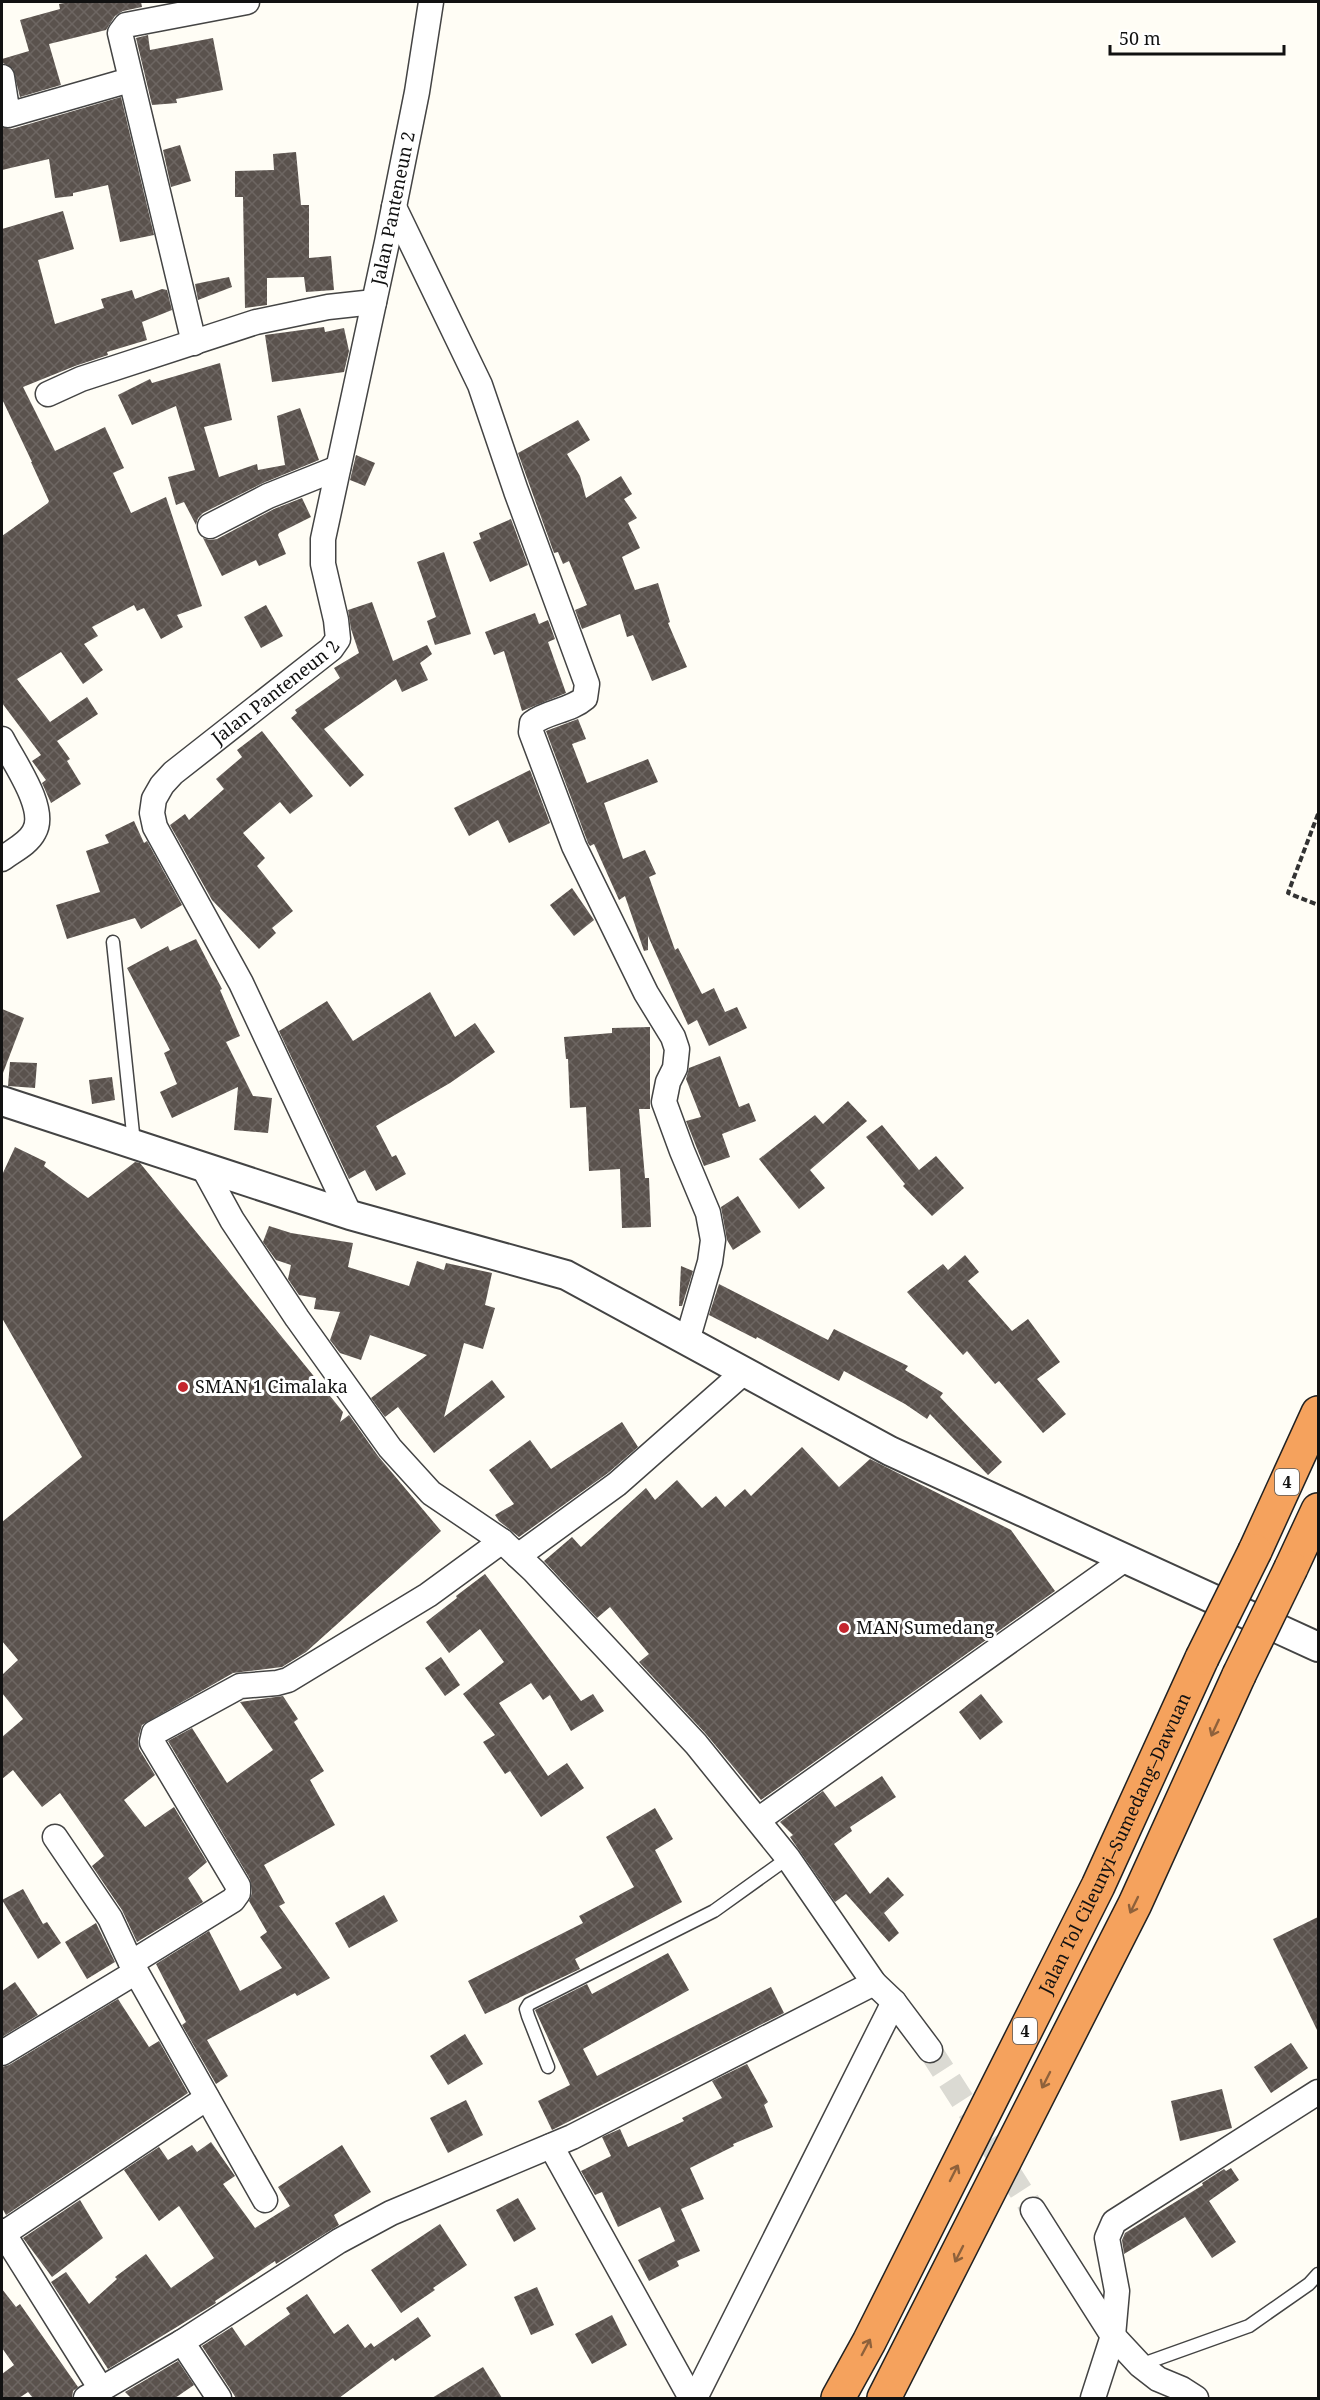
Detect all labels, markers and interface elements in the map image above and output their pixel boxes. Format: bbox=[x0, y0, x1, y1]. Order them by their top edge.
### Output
scale bar bbox=[1110, 18, 1284, 56]
text: 50 m bbox=[1119, 26, 1161, 50]
street label: Jalan Panteneun 2 bbox=[365, 129, 420, 288]
street label: Jalan Panteneun 2 bbox=[205, 635, 345, 750]
place label: SMAN 1 Cimalaka bbox=[195, 1374, 348, 1398]
marker: SMAN 1 Cimalaka bbox=[176, 1380, 190, 1394]
road number: 4 bbox=[1275, 1469, 1299, 1495]
place label: MAN Sumedang bbox=[856, 1615, 995, 1639]
marker: MAN Sumedang bbox=[837, 1621, 851, 1635]
street label: Jalan Tol Cileunyi–Sumedang–Dawuan bbox=[1032, 1688, 1196, 1999]
one-way arrow bbox=[1208, 1719, 1220, 1737]
one-way arrow bbox=[1127, 1896, 1139, 1914]
road number: 4 bbox=[1013, 2018, 1037, 2044]
one-way arrow bbox=[1040, 2070, 1052, 2088]
one-way arrow bbox=[949, 2165, 960, 2183]
one-way arrow bbox=[952, 2245, 964, 2263]
one-way arrow bbox=[860, 2339, 872, 2356]

